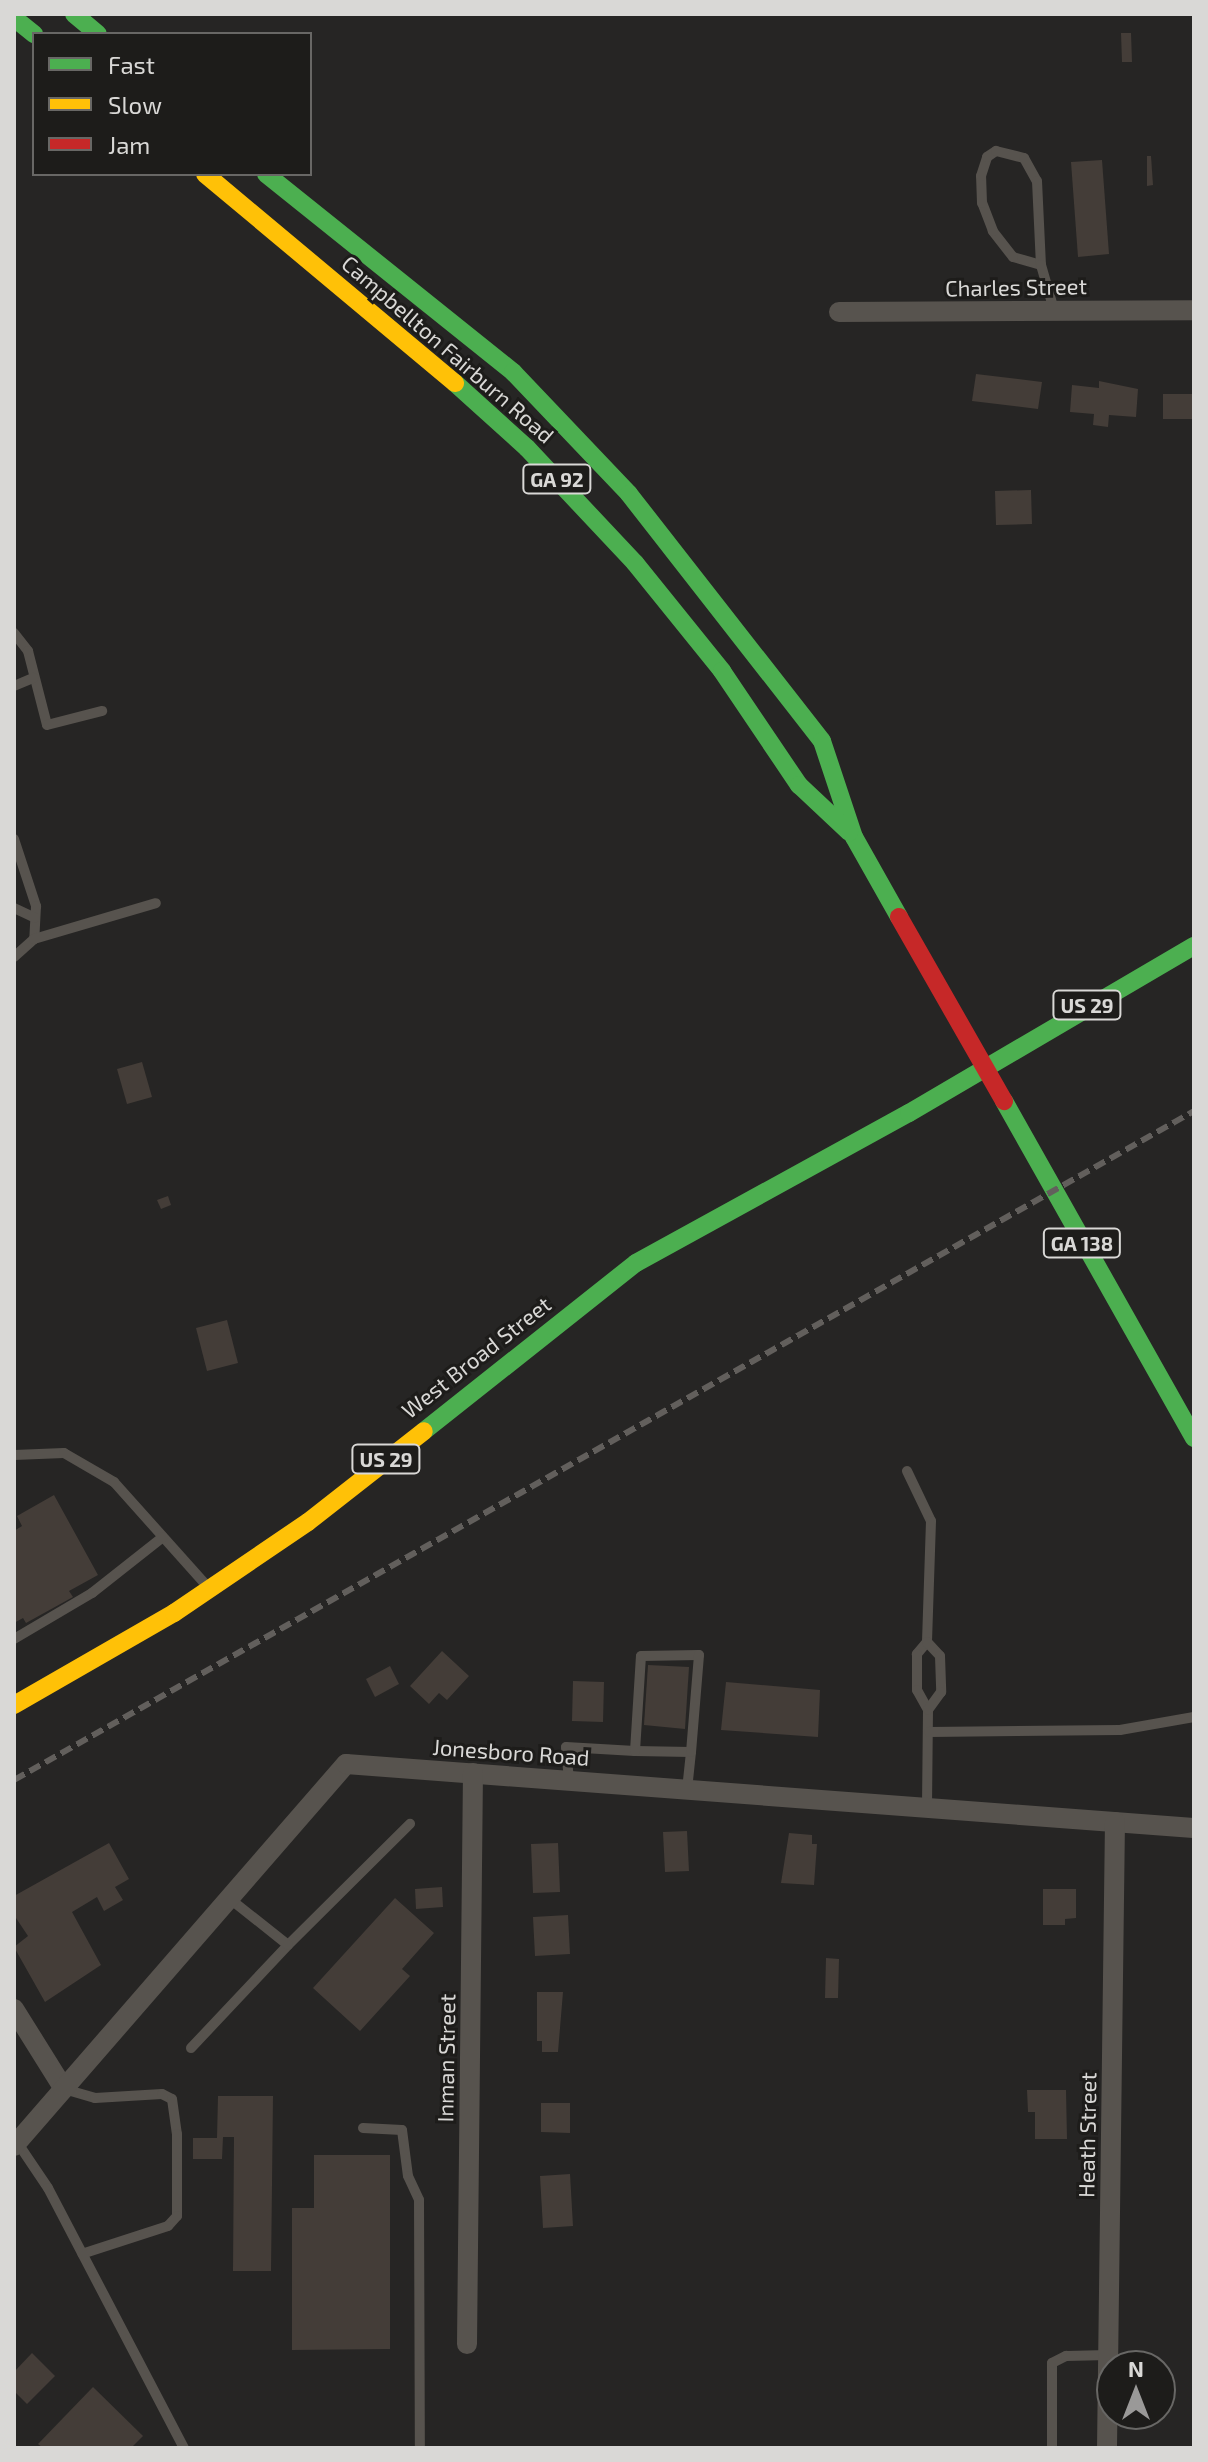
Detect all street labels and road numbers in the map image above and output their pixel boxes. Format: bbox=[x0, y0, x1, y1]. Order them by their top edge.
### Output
street label: Campbellton Fairburn Road bbox=[337, 250, 559, 448]
street label: Charles Street bbox=[945, 273, 1087, 301]
road number: GA 92 bbox=[521, 463, 593, 495]
road number: US 29 bbox=[1051, 989, 1123, 1021]
road number: GA 138 bbox=[1042, 1227, 1122, 1259]
street label: West Broad Street bbox=[396, 1291, 556, 1423]
road number: US 29 bbox=[350, 1443, 422, 1475]
street label: Jonesboro Road bbox=[432, 1733, 590, 1771]
street label: Inman Street bbox=[432, 1993, 460, 2123]
street label: Heath Street bbox=[1073, 2072, 1101, 2198]

